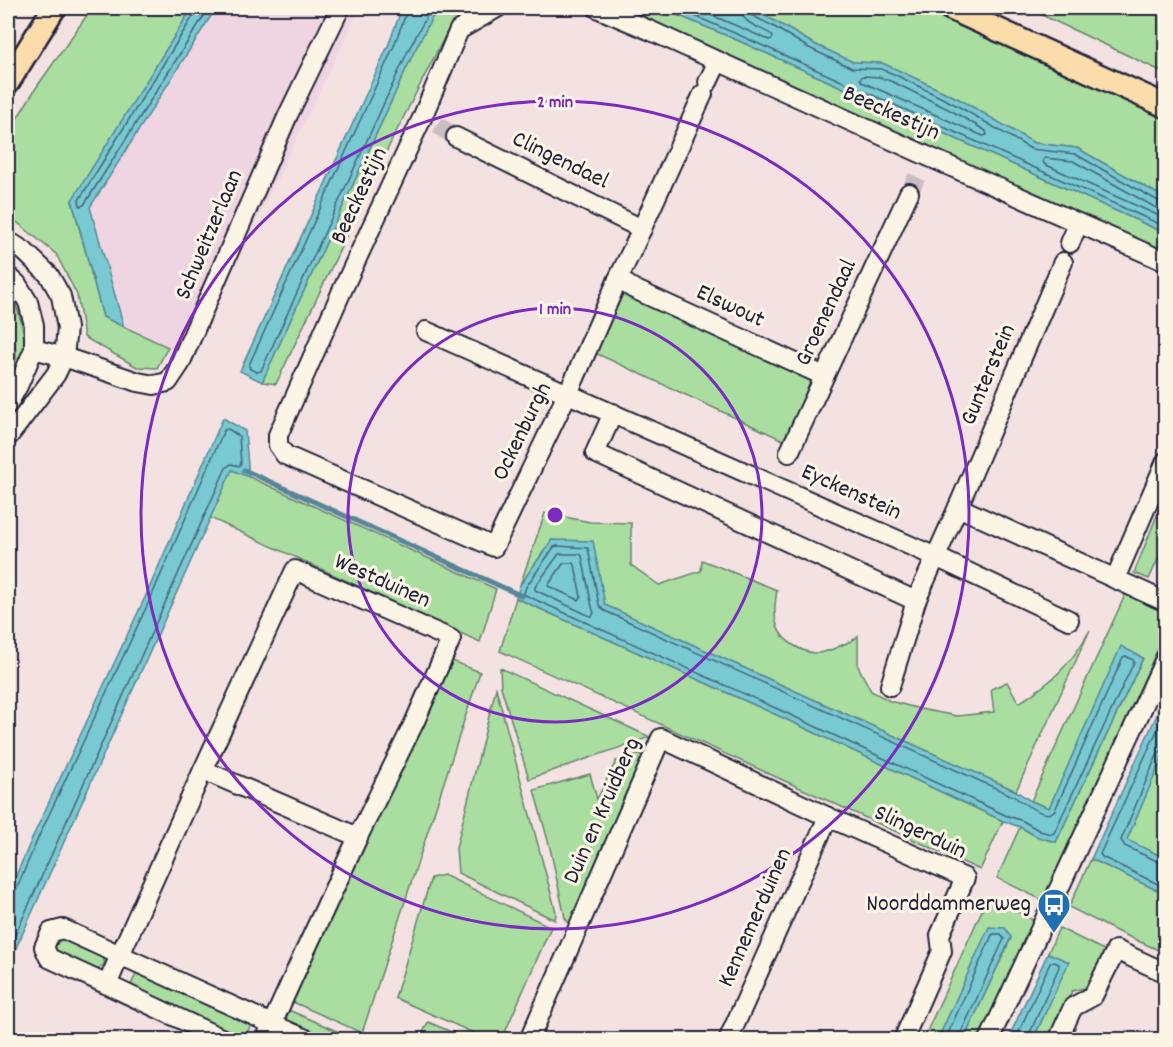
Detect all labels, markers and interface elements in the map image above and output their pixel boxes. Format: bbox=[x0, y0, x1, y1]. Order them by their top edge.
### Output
street label: Beeckestijn bbox=[837, 77, 945, 151]
text: 2 min bbox=[537, 91, 573, 116]
street label: Clingendael bbox=[506, 123, 614, 199]
street label: Beeckestijn bbox=[323, 142, 397, 250]
street label: Schweitzerlaan bbox=[167, 165, 253, 305]
street label: Groenendaal bbox=[787, 254, 867, 372]
street label: Elswout bbox=[690, 276, 770, 338]
text: 1 min bbox=[539, 298, 571, 323]
street label: Gunterstein bbox=[952, 319, 1026, 431]
street label: Ockenburgh bbox=[484, 377, 562, 487]
street label: Eyckenstein bbox=[795, 456, 907, 530]
centre of rings bbox=[545, 505, 565, 525]
street label: Westduinen bbox=[328, 546, 436, 618]
street label: Duin en Kruidberg bbox=[555, 732, 651, 890]
street label: Slingerduin bbox=[868, 797, 972, 869]
street label: Kennemerduinen bbox=[710, 843, 802, 993]
bus stop icon: Noorddammerweg bbox=[1036, 887, 1072, 934]
place label: Noorddammerweg bbox=[866, 888, 1031, 922]

